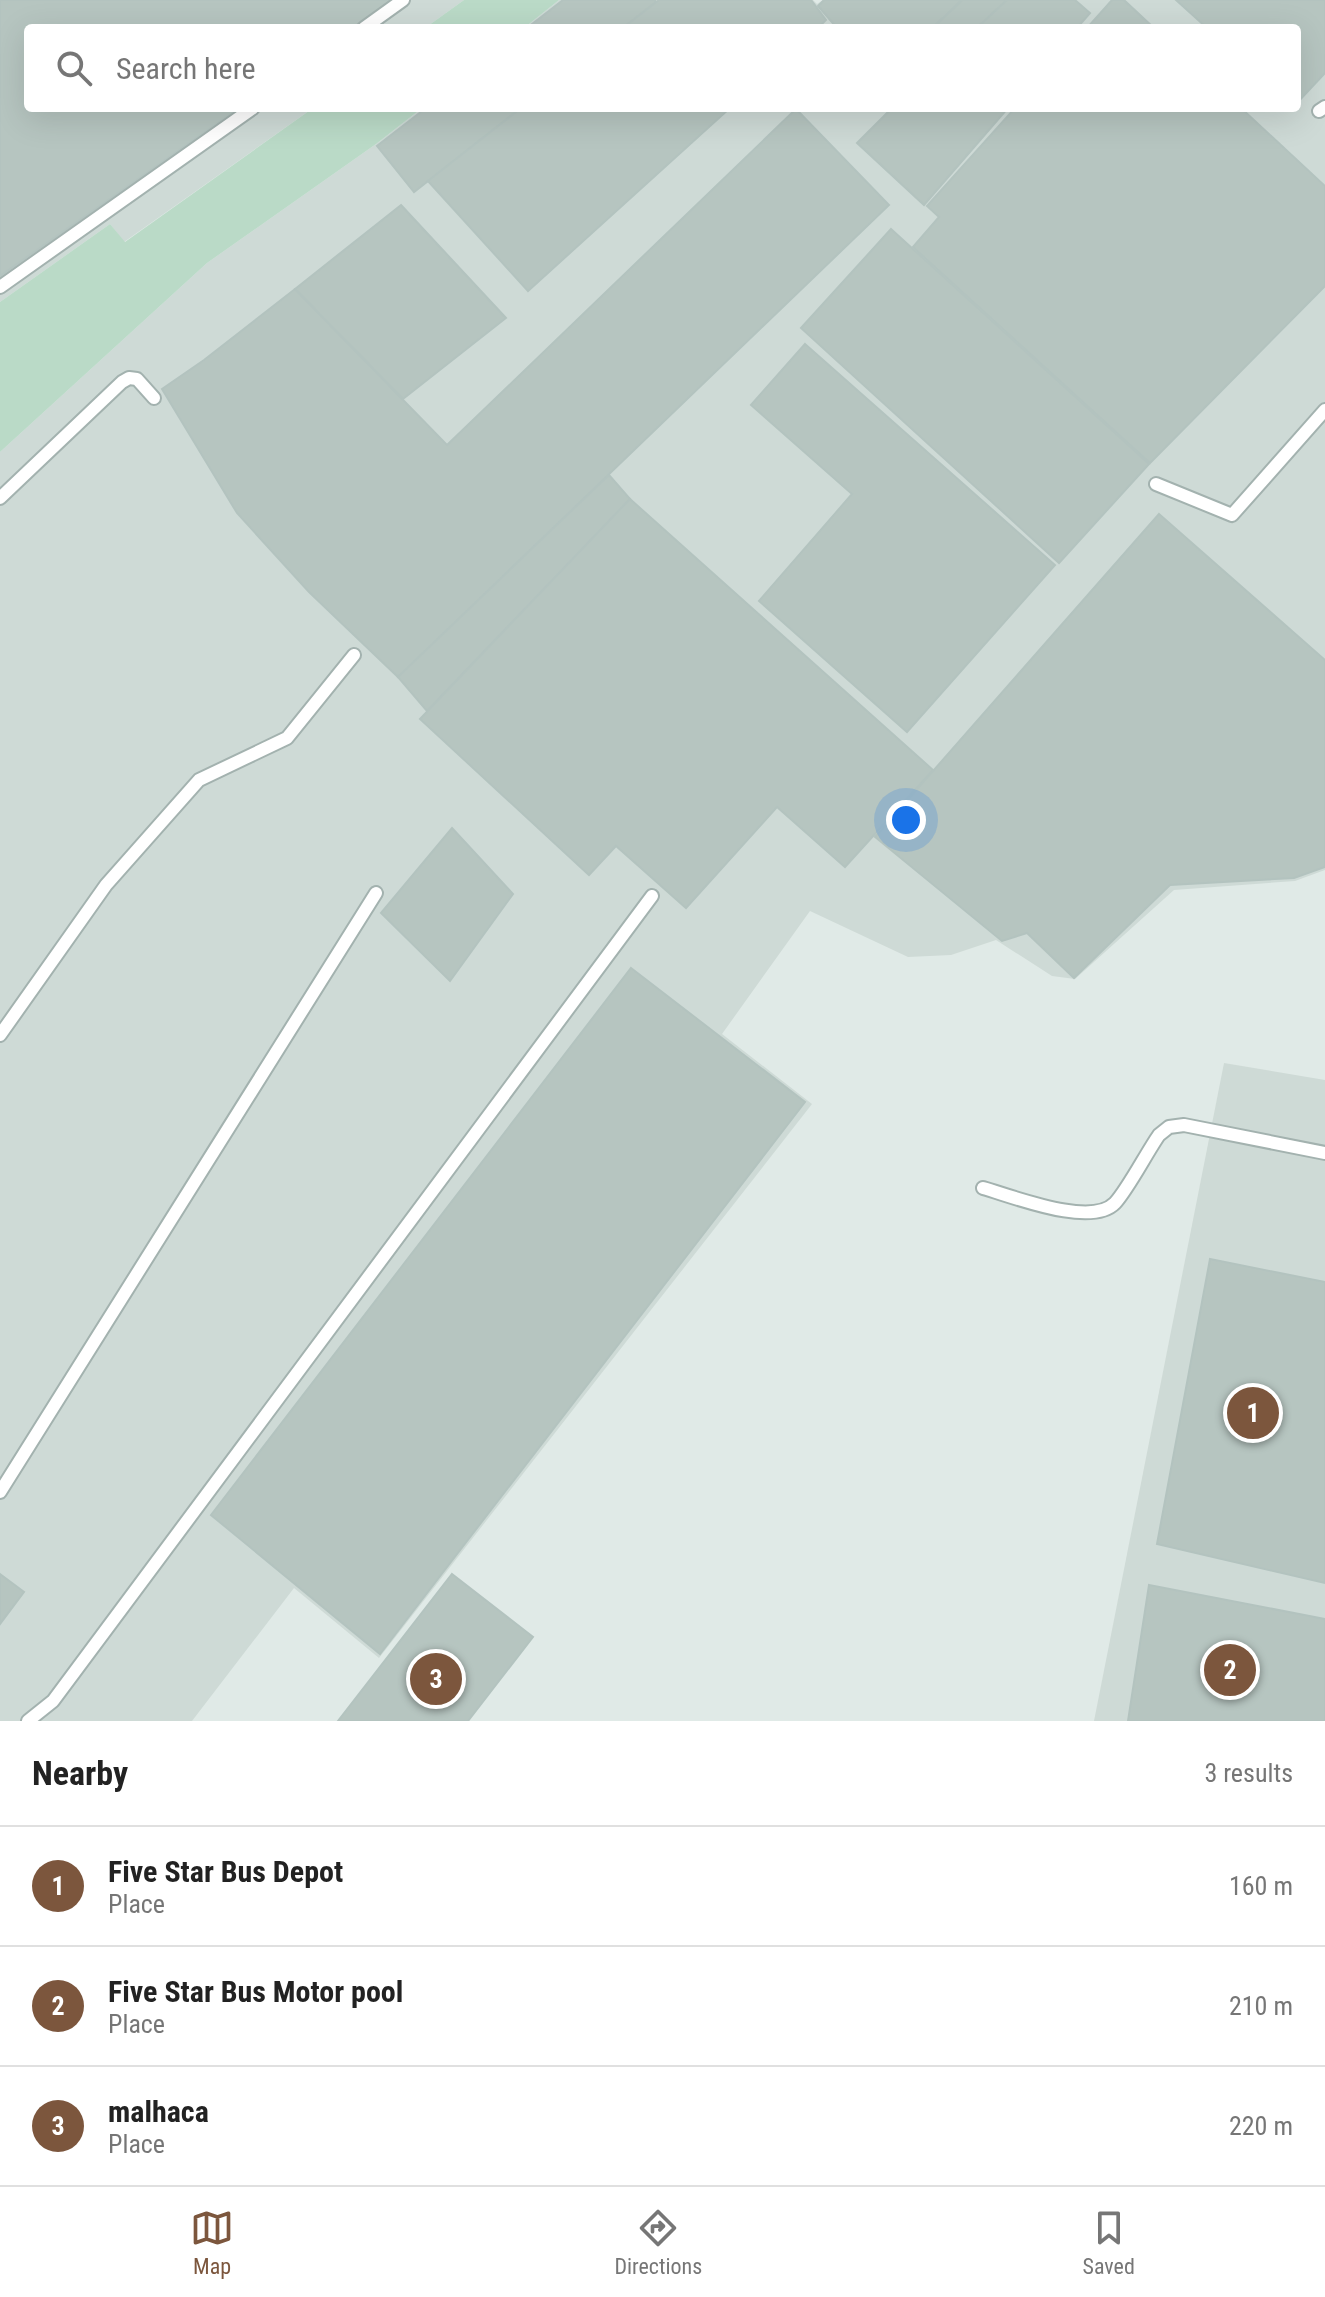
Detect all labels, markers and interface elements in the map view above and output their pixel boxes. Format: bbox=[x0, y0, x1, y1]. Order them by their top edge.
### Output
search box bbox=[24, 24, 1301, 112]
icon: search bbox=[52, 46, 96, 90]
text: Search here bbox=[116, 51, 256, 86]
your location bbox=[886, 800, 926, 840]
pin: 1 bbox=[1227, 1383, 1279, 1443]
pin: 2 bbox=[1204, 1640, 1256, 1700]
pin: 3 bbox=[410, 1649, 462, 1709]
text: Nearby bbox=[32, 1753, 128, 1793]
text: 3 results bbox=[1204, 1758, 1293, 1788]
text: Five Star Bus Depot bbox=[108, 1854, 343, 1889]
text: 1 bbox=[51, 1871, 65, 1901]
text: 160 m bbox=[1229, 1871, 1293, 1901]
text: Place bbox=[108, 1889, 165, 1919]
text: Five Star Bus Motor pool bbox=[108, 1974, 403, 2009]
text: 2 bbox=[51, 1991, 65, 2021]
text: 210 m bbox=[1229, 1991, 1293, 2021]
text: Place bbox=[108, 2009, 165, 2039]
text: malhaca bbox=[108, 2094, 209, 2129]
text: 3 bbox=[51, 2111, 65, 2141]
text: 220 m bbox=[1229, 2111, 1293, 2141]
text: Place bbox=[108, 2129, 165, 2159]
tab: Map bbox=[190, 2206, 234, 2279]
tab: Directions bbox=[614, 2206, 702, 2279]
tab: Saved bbox=[1083, 2206, 1135, 2279]

